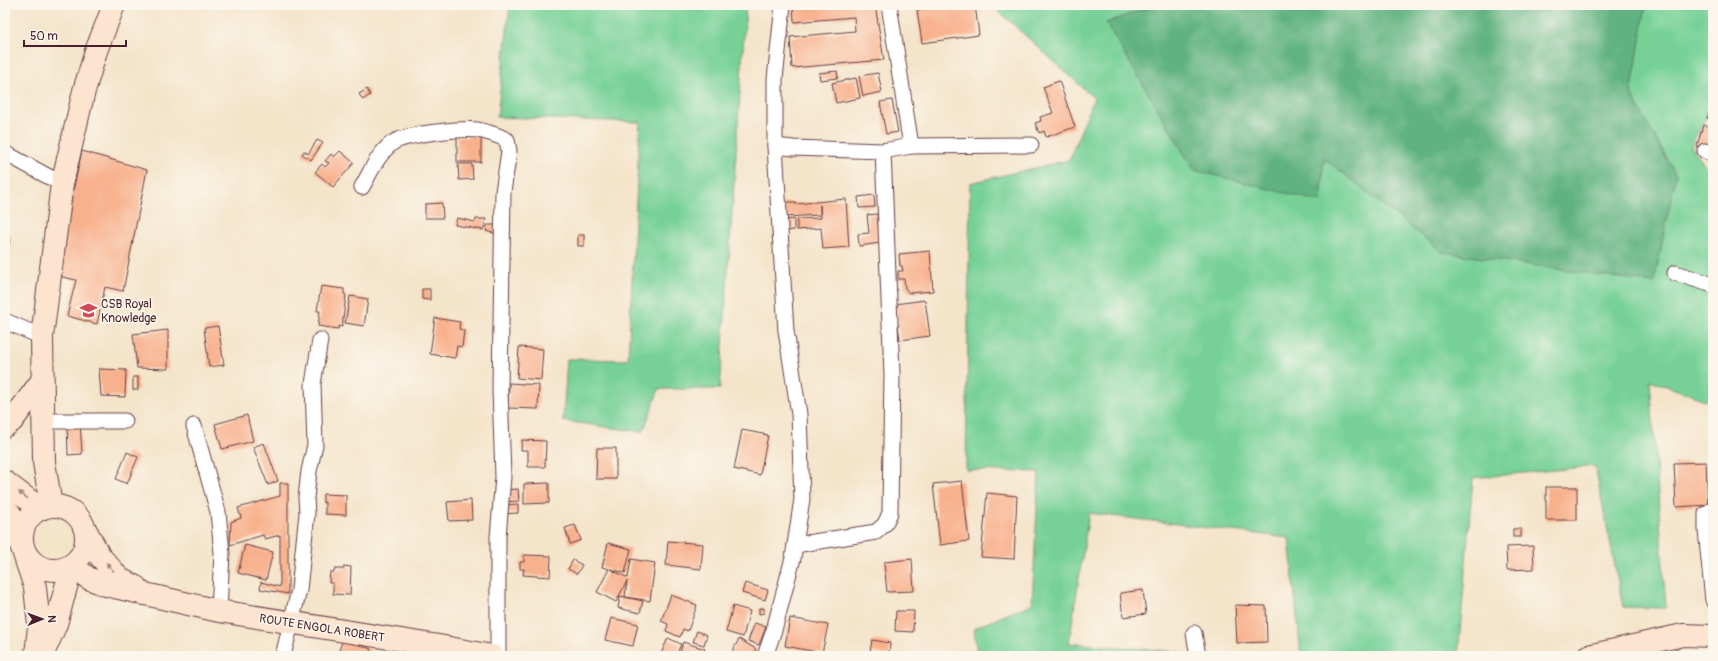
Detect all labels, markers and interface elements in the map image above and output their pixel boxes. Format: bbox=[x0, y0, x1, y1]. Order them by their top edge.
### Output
scale bar bbox=[24, 22, 126, 48]
text: 50 m bbox=[30, 29, 58, 44]
place label: CSB Royal Knowledge bbox=[101, 297, 156, 326]
school or university icon: CSB Royal Knowledge bbox=[78, 301, 98, 321]
one-way arrow bbox=[18, 492, 28, 500]
one-way arrow bbox=[105, 562, 114, 572]
north arrow bbox=[22, 599, 62, 639]
street label: ROUTE ENGOLA ROBERT bbox=[258, 611, 386, 646]
text: N bbox=[45, 615, 58, 623]

